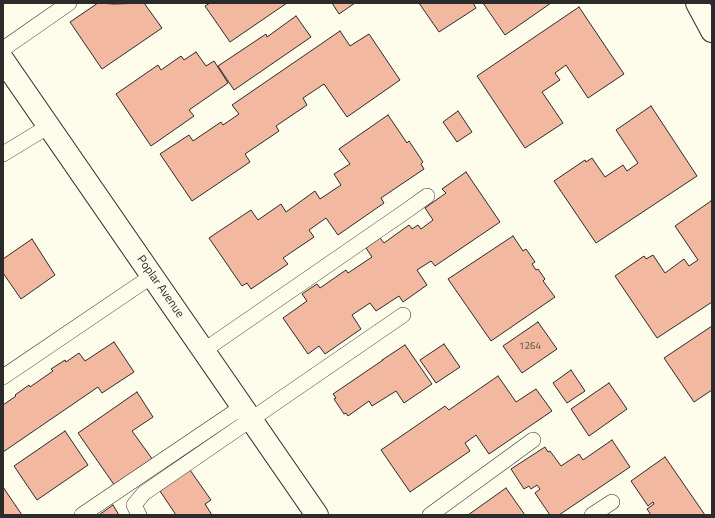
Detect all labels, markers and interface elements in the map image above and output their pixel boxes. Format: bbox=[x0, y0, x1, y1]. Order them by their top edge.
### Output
street label: Poplar Avenue bbox=[133, 253, 187, 321]
house number: 1264 bbox=[519, 341, 541, 353]

